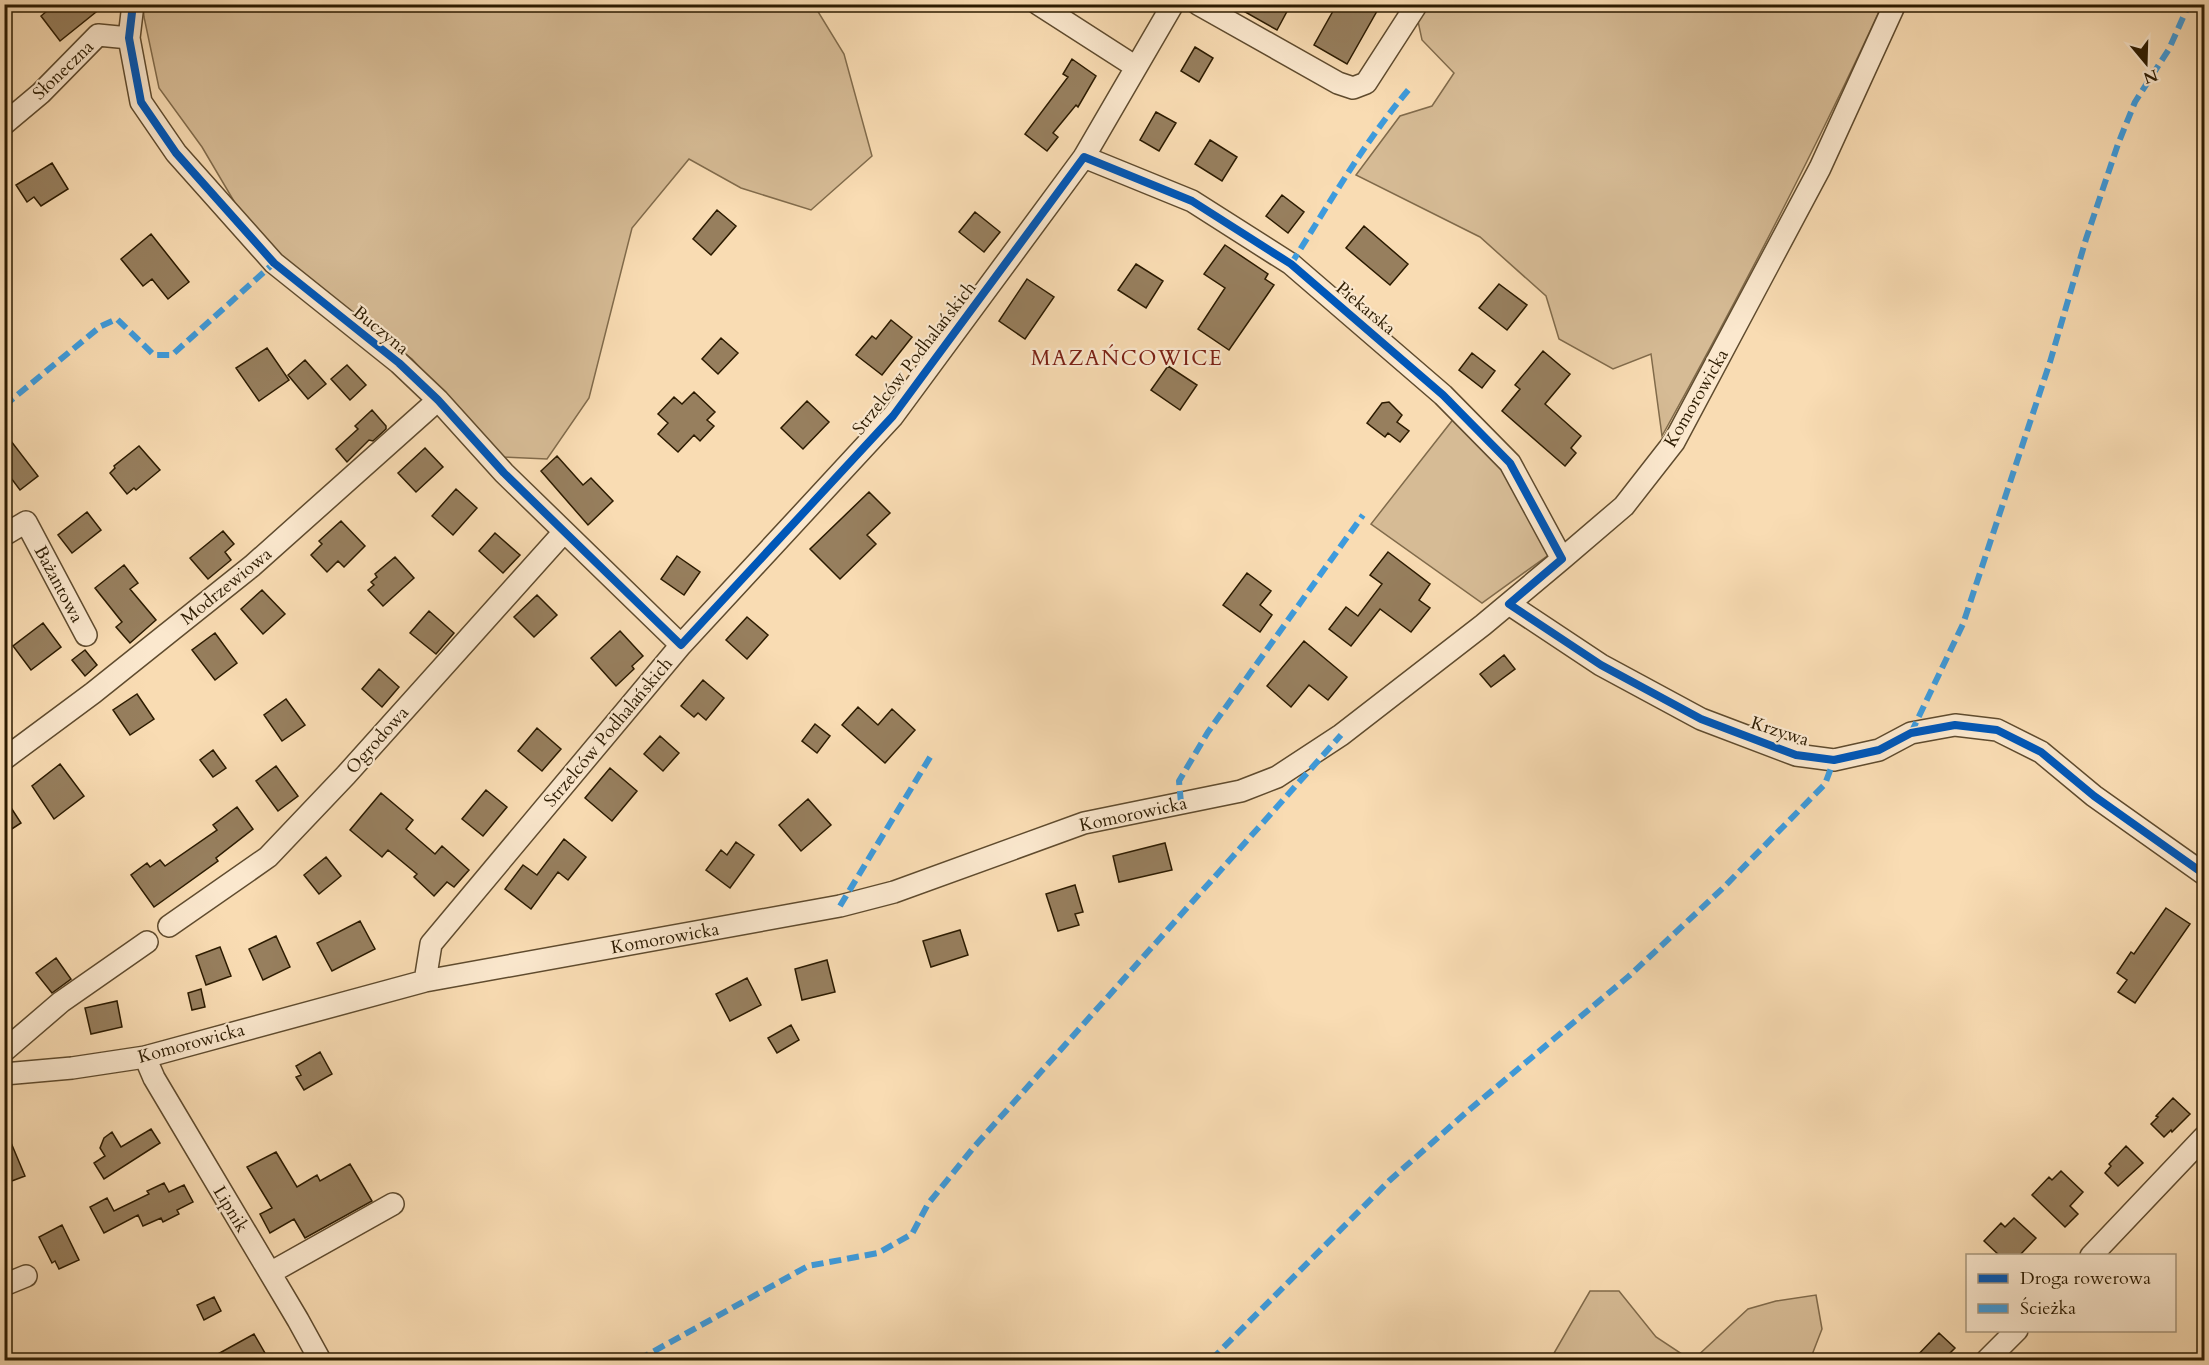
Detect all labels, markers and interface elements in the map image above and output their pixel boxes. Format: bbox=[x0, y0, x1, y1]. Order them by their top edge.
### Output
north arrow bbox=[2116, 33, 2176, 93]
street label: Słoneczna bbox=[27, 35, 100, 106]
text: N bbox=[2140, 64, 2161, 89]
street label: Strzelców Podhalańskich bbox=[847, 276, 982, 440]
street label: Piekarska bbox=[1330, 276, 1401, 341]
street label: Buczyna bbox=[347, 300, 414, 361]
district label: MAZAŃCOWICE bbox=[1031, 344, 1223, 373]
street label: Komorowicka bbox=[1658, 344, 1735, 452]
street label: Bażantowa bbox=[28, 541, 89, 627]
street label: Modrzewiowa bbox=[176, 542, 277, 631]
street label: Strzelców Podhalańskich bbox=[538, 652, 679, 812]
street label: Ogrodowa bbox=[340, 701, 415, 780]
street label: Krzywa bbox=[1748, 710, 1812, 753]
street label: Komorowicka bbox=[1077, 791, 1189, 838]
street label: Komorowicka bbox=[609, 917, 721, 960]
street label: Komorowicka bbox=[135, 1017, 247, 1070]
street label: Lipnik bbox=[207, 1181, 254, 1238]
legend bbox=[1966, 1254, 2176, 1332]
text: Droga rowerowa bbox=[2020, 1266, 2151, 1291]
text: Ścieżka bbox=[2020, 1296, 2076, 1321]

